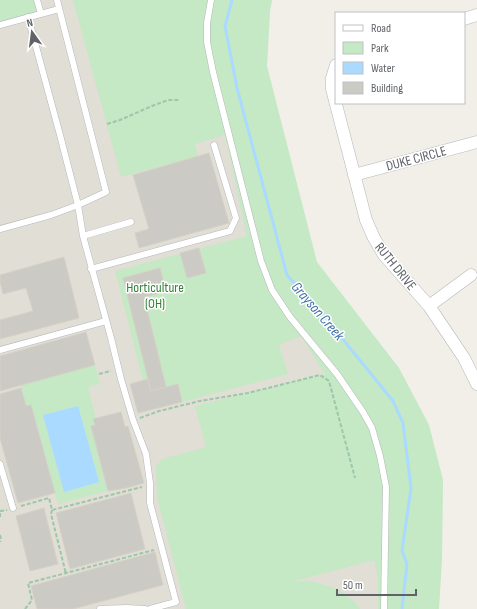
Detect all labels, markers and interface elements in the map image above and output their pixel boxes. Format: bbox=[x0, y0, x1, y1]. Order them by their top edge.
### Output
north arrow bbox=[12, 12, 52, 52]
legend bbox=[335, 12, 465, 104]
text: N bbox=[25, 16, 34, 30]
text: Road bbox=[371, 21, 391, 36]
text: Park bbox=[371, 41, 389, 56]
text: Water bbox=[371, 61, 395, 76]
text: Building bbox=[371, 81, 403, 96]
street label: DUKE CIRCLE bbox=[384, 142, 448, 175]
street label: RUTH DRIVE bbox=[371, 239, 420, 294]
water label: Grayson Creek bbox=[287, 278, 349, 345]
park label: Horticulture (OH) bbox=[126, 279, 184, 312]
scale bar bbox=[337, 571, 416, 597]
text: 50 m bbox=[343, 578, 363, 593]

